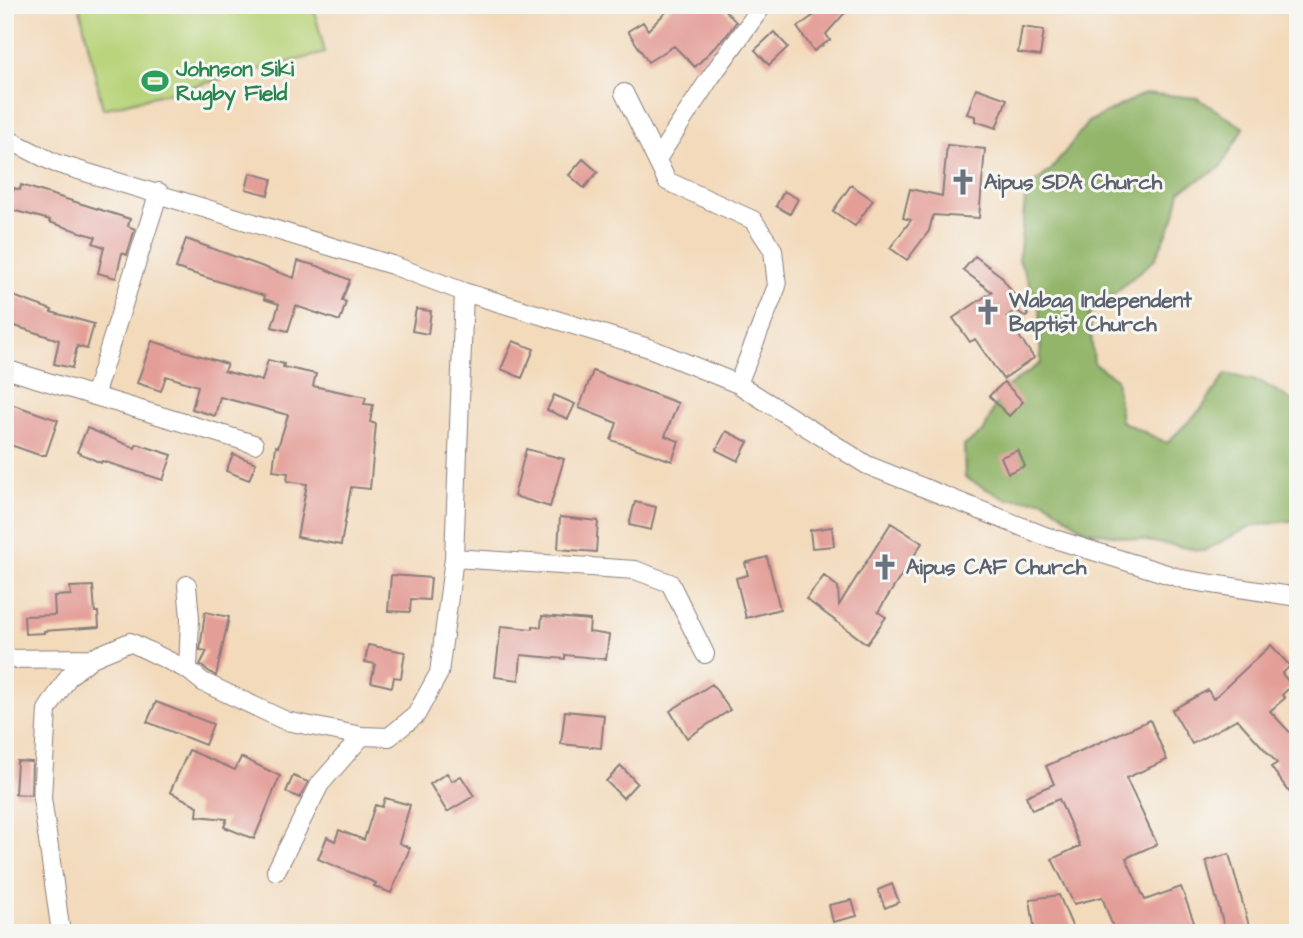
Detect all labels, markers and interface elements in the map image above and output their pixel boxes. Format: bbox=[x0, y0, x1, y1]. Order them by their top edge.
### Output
place label: Johnson Siki Rugby Field bbox=[175, 55, 295, 111]
sports icon: Johnson Siki Rugby Field bbox=[140, 66, 170, 96]
church icon: Aipus SDA Church bbox=[948, 167, 978, 197]
place label: Aipus SDA Church bbox=[984, 168, 1163, 198]
place label: Wabag Independent Baptist Church bbox=[1008, 286, 1192, 340]
church icon: Wabag Independent Baptist Church bbox=[973, 297, 1003, 327]
church icon: Aipus CAF Church bbox=[870, 552, 900, 582]
place label: Aipus CAF Church bbox=[906, 553, 1087, 583]

